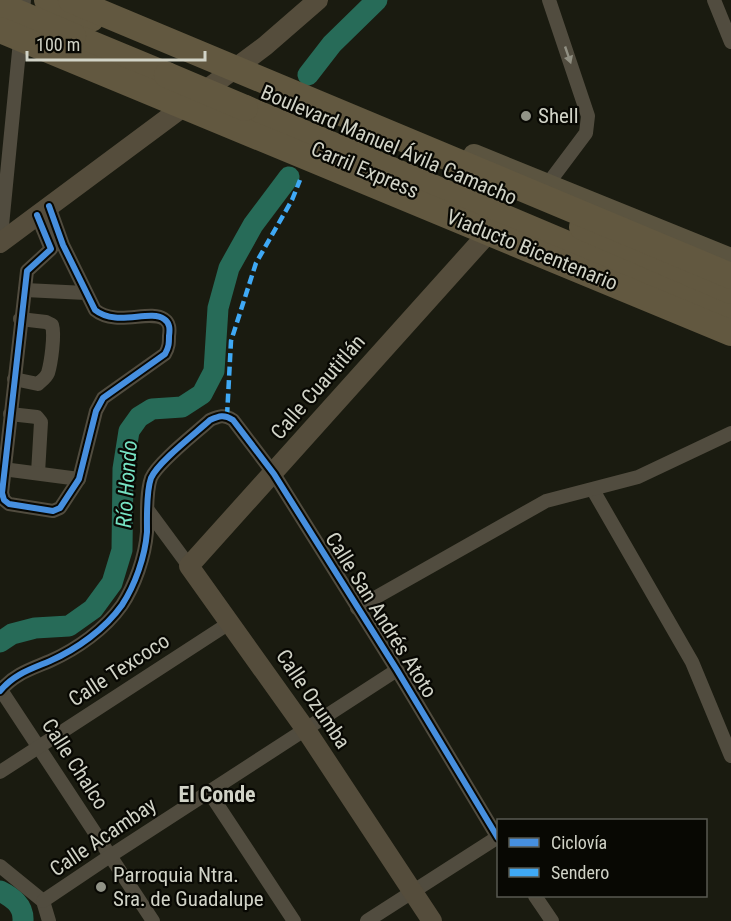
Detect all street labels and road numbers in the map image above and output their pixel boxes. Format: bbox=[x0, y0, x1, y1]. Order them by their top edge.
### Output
street label: Boulevard Manuel Ávila Camacho bbox=[257, 80, 521, 210]
street label: Carril Express bbox=[308, 137, 422, 203]
street label: Viaducto Bicentenario bbox=[443, 205, 621, 295]
street label: Calle Cuautitlán bbox=[266, 330, 370, 444]
street label: Calle San Andrés Atoto bbox=[320, 528, 442, 702]
street label: Calle Texcoco bbox=[64, 629, 174, 711]
street label: Calle Ozumba bbox=[271, 645, 355, 753]
street label: Calle Chalco bbox=[37, 714, 113, 814]
street label: Calle Acambay bbox=[45, 793, 161, 881]

